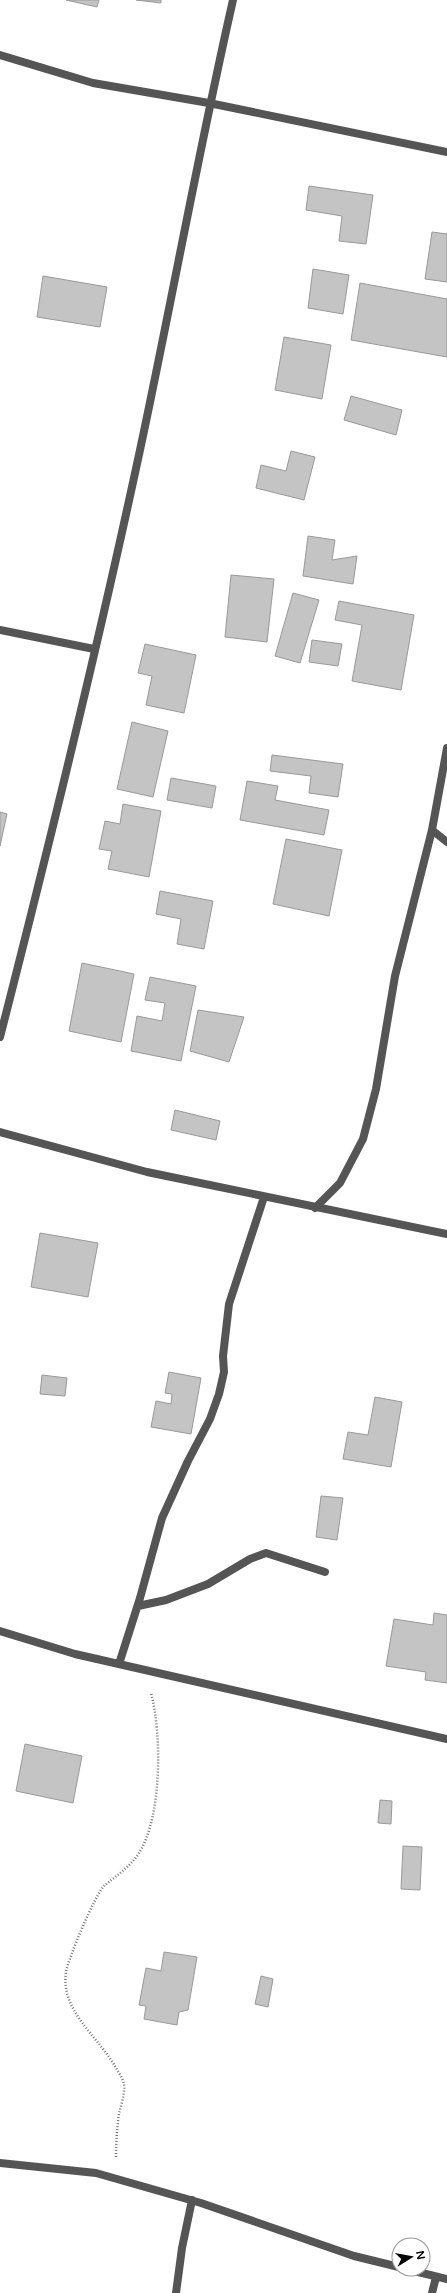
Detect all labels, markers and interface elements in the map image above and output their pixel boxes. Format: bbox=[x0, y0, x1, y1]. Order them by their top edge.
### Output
north arrow bbox=[391, 2237, 431, 2277]
text: N bbox=[413, 2250, 428, 2261]

